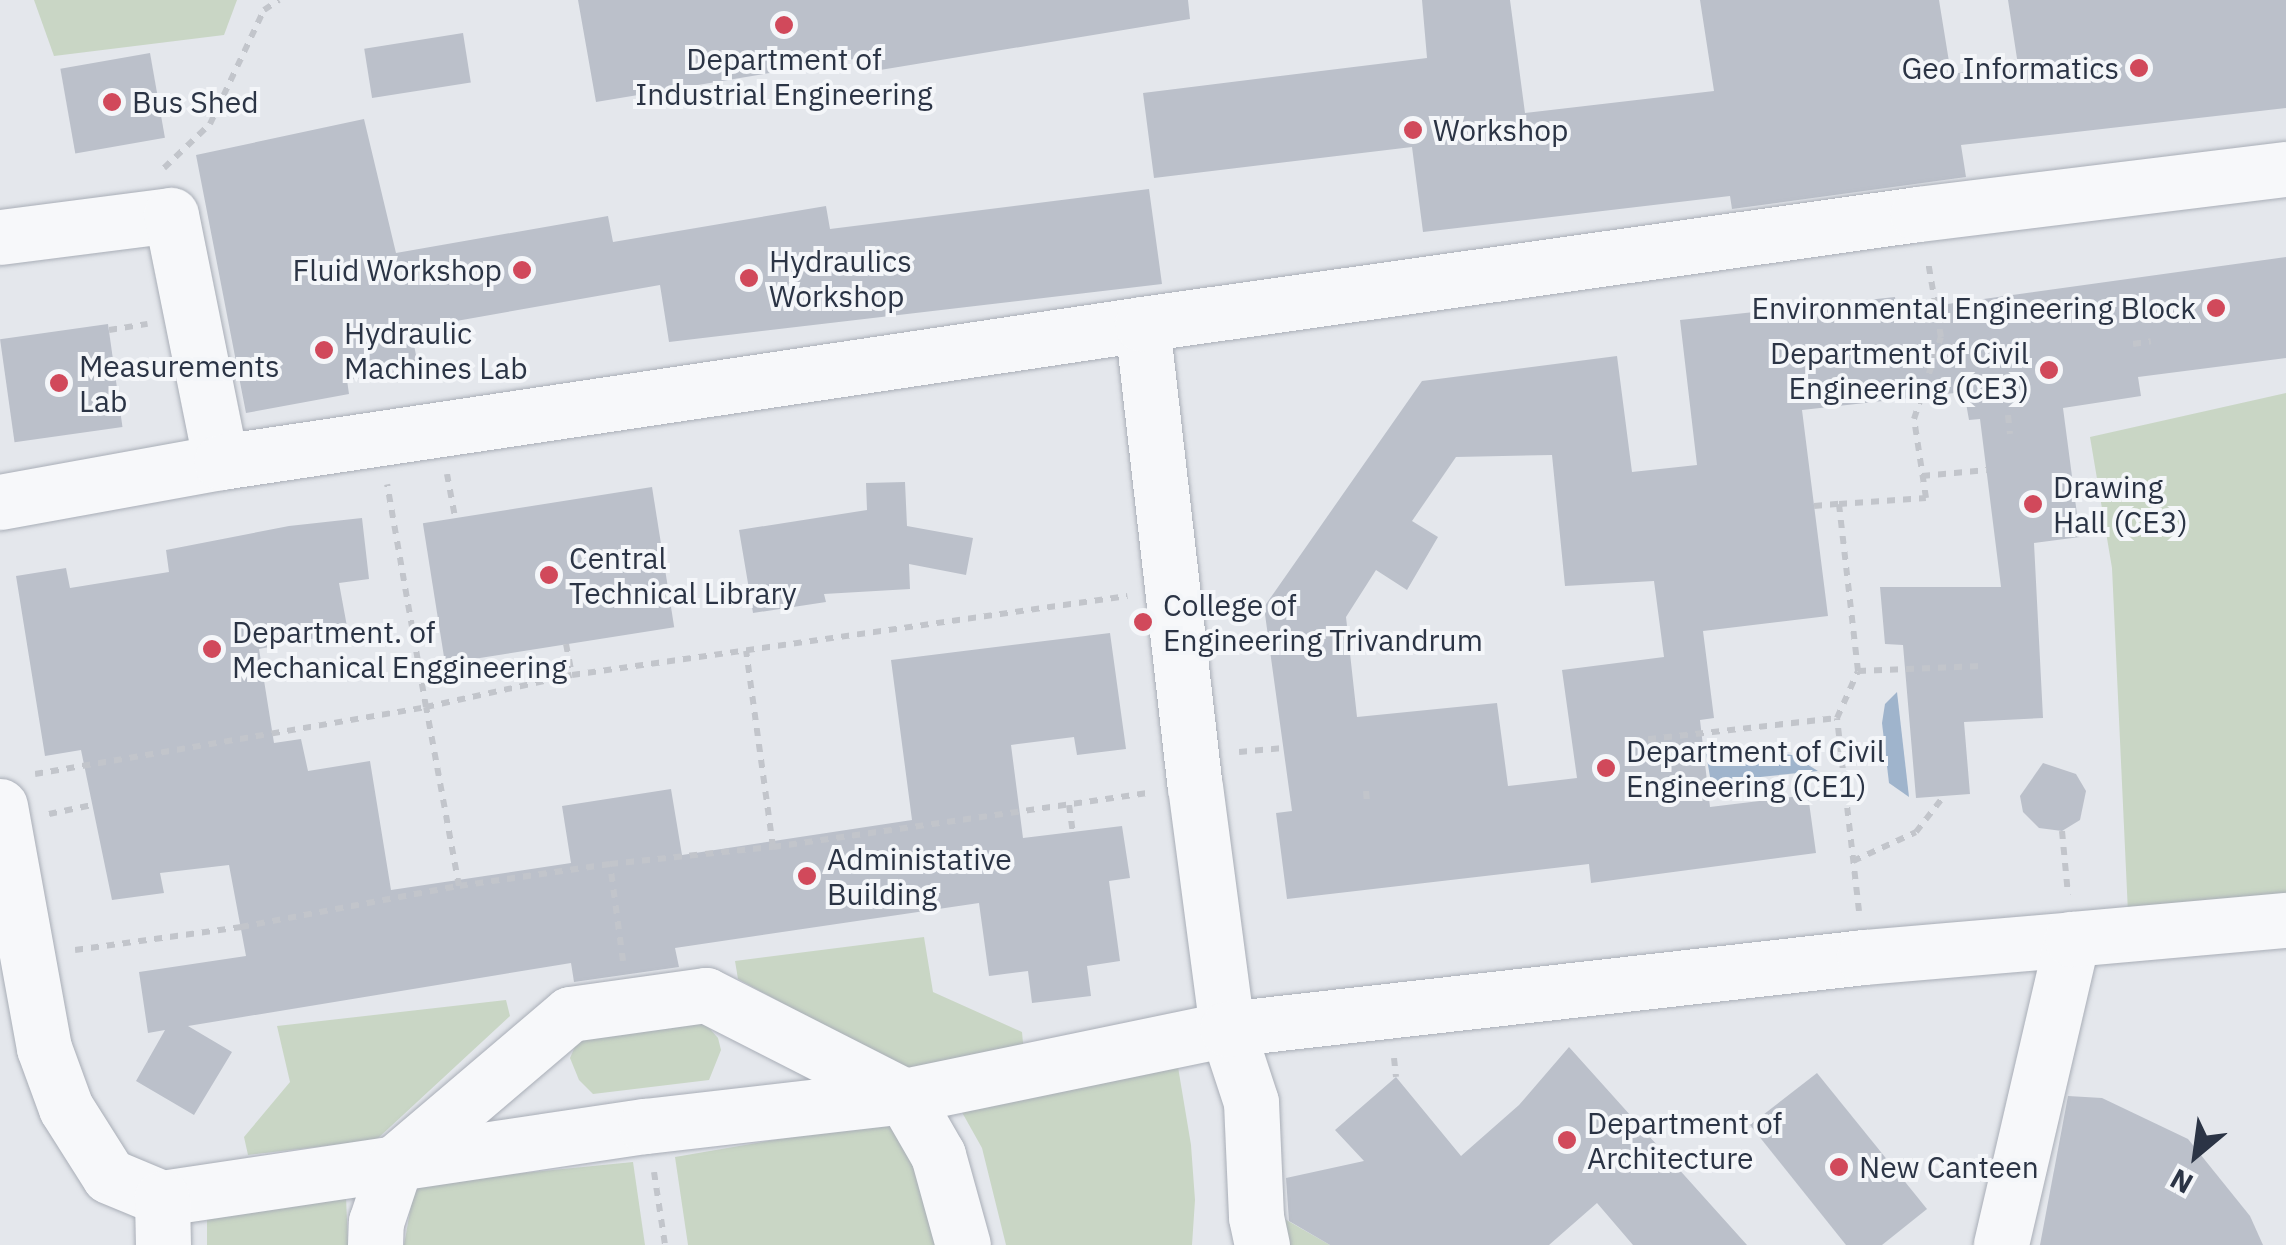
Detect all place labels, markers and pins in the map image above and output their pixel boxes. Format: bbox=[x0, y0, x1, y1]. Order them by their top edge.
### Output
marker: Department of Industrial Engineering bbox=[773, 14, 795, 36]
place label: Department of Industrial Engineering bbox=[635, 41, 933, 112]
place label: Geo Informatics bbox=[1901, 50, 2119, 86]
marker: Geo Informatics bbox=[2128, 57, 2150, 79]
place label: Bus Shed bbox=[132, 84, 259, 120]
marker: Bus Shed bbox=[101, 91, 123, 113]
place label: Workshop bbox=[1433, 112, 1568, 148]
marker: Workshop bbox=[1402, 119, 1424, 141]
place label: Hydraulics Workshop bbox=[769, 243, 912, 314]
place label: Fluid Workshop bbox=[293, 252, 502, 288]
marker: Fluid Workshop bbox=[511, 259, 533, 281]
marker: Hydraulics Workshop bbox=[738, 267, 760, 289]
place label: Environmental Engineering Block bbox=[1751, 290, 2196, 326]
marker: Environmental Engineering Block bbox=[2205, 297, 2227, 319]
place label: Hydraulic Machines Lab bbox=[344, 315, 528, 386]
place label: Department of Civil Engineering (CE3) bbox=[1770, 335, 2029, 406]
marker: Hydraulic Machines Lab bbox=[313, 339, 335, 361]
place label: Measurements Lab bbox=[79, 348, 280, 418]
marker: Department of Civil Engineering (CE3) bbox=[2038, 359, 2060, 381]
marker: Measurements Lab bbox=[48, 372, 70, 394]
place label: Drawing Hall (CE3) bbox=[2053, 469, 2188, 540]
marker: Drawing Hall (CE3) bbox=[2022, 493, 2044, 515]
place label: Central Technical Library bbox=[569, 540, 797, 610]
marker: Central Technical Library bbox=[538, 564, 560, 586]
place label: College of Engineering Trivandrum bbox=[1163, 587, 1483, 658]
marker: College of Engineering Trivandrum bbox=[1132, 611, 1154, 633]
place label: Department. of Mechanical Enggineering bbox=[232, 614, 567, 684]
marker: Department. of Mechanical Enggineering bbox=[201, 638, 223, 660]
place label: Department of Civil Engineering (CE1) bbox=[1626, 733, 1885, 804]
marker: Department of Civil Engineering (CE1) bbox=[1595, 757, 1617, 779]
place label: Administative Building bbox=[827, 841, 1012, 912]
marker: Administative Building bbox=[796, 865, 818, 887]
place label: Department of Architecture bbox=[1587, 1105, 1782, 1176]
marker: Department of Architecture bbox=[1556, 1129, 1578, 1151]
place label: New Canteen bbox=[1859, 1149, 2039, 1185]
marker: New Canteen bbox=[1828, 1156, 1850, 1178]

